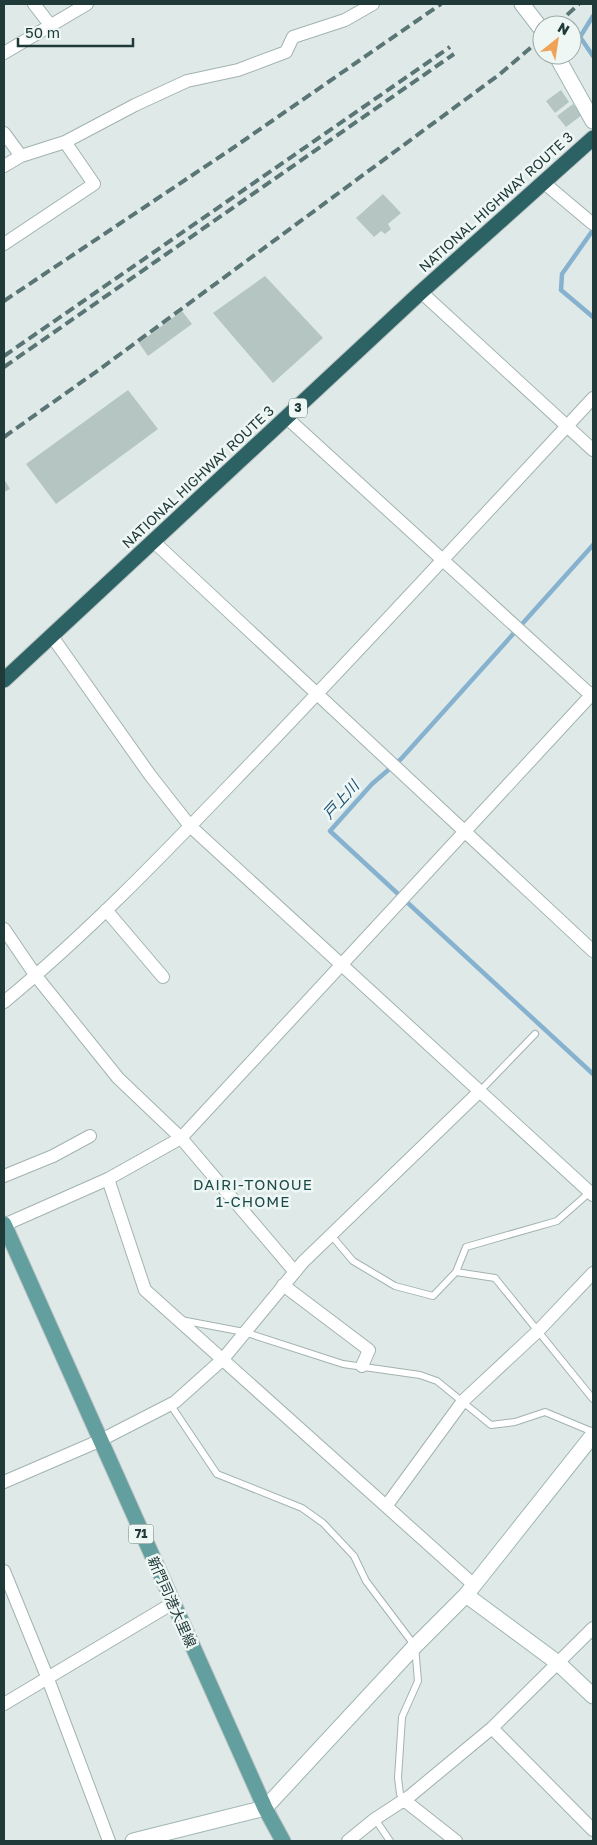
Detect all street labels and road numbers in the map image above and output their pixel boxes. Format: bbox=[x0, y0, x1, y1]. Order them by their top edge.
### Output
street label: NATIONAL HIGHWAY ROUTE 3 bbox=[415, 128, 576, 275]
road number: 3 bbox=[289, 398, 307, 418]
street label: NATIONAL HIGHWAY ROUTE 3 bbox=[118, 402, 277, 552]
road number: 71 bbox=[128, 1525, 154, 1544]
street label: 新門司港大里線 bbox=[145, 1554, 200, 1650]

